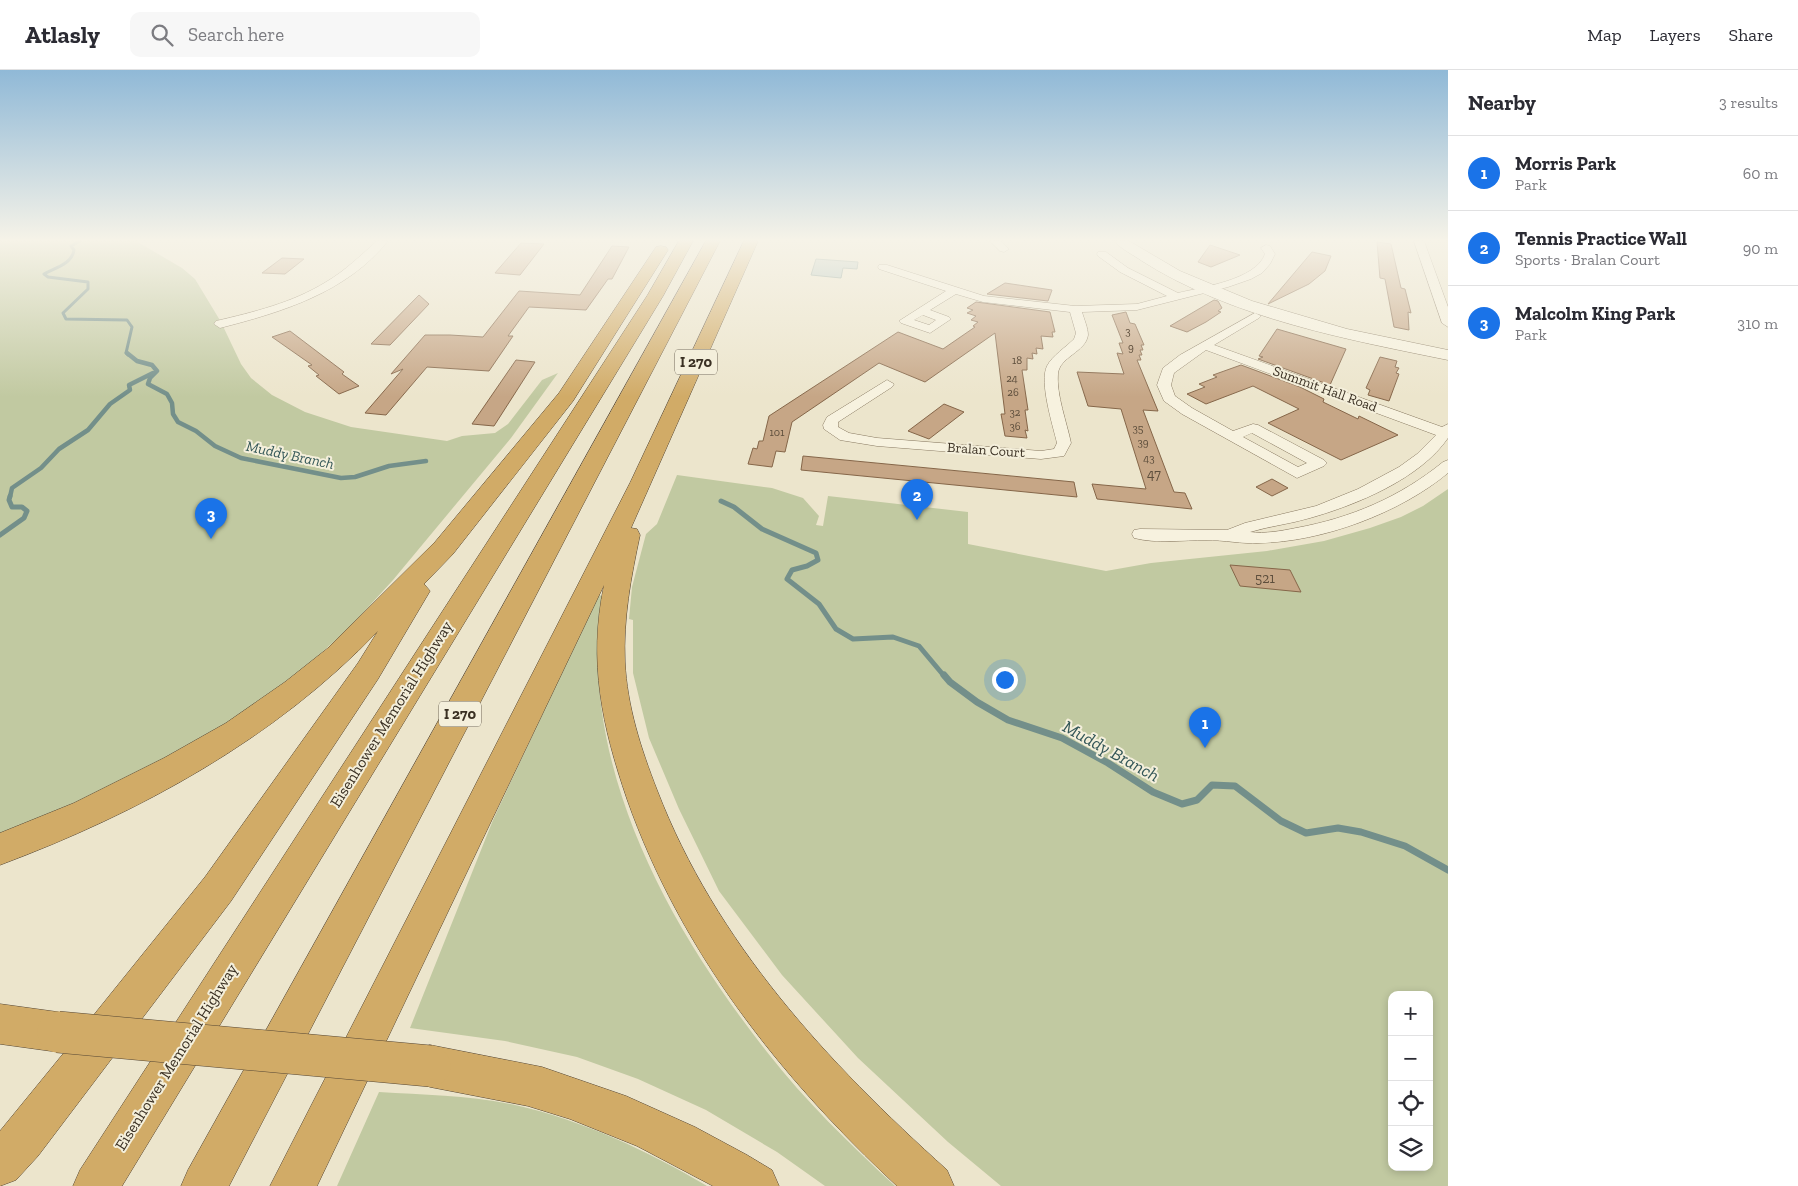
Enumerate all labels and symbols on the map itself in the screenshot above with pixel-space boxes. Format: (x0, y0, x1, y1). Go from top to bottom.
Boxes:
house number: 3 (1125, 325, 1131, 338)
house number: 9 (1128, 341, 1134, 354)
road number: I 270 (675, 350, 717, 374)
house number: 18 (1012, 354, 1022, 367)
street label: Summit Hall Road (1271, 362, 1380, 416)
house number: 24 (1006, 372, 1018, 385)
house number: 26 (1007, 386, 1019, 399)
house number: 32 (1009, 406, 1021, 419)
house number: 36 (1009, 420, 1021, 433)
house number: 35 (1132, 422, 1144, 435)
house number: 101 (770, 426, 785, 439)
house number: 39 (1137, 436, 1149, 449)
water label: Muddy Branch (244, 437, 336, 473)
street label: Bralan Court (947, 439, 1026, 461)
house number: 43 (1143, 452, 1155, 465)
house number: 47 (1147, 466, 1161, 483)
pin: 2 (901, 479, 933, 520)
pin: 3 (195, 498, 227, 539)
house number: 521 (1255, 570, 1275, 587)
street label: Eisenhower Memorial Highway (326, 617, 457, 811)
your location (992, 667, 1018, 693)
road number: I 270 (439, 702, 481, 726)
pin: 1 (1189, 707, 1221, 748)
water label: Muddy Branch (1059, 715, 1163, 787)
street label: Eisenhower Memorial Highway (111, 960, 242, 1154)

